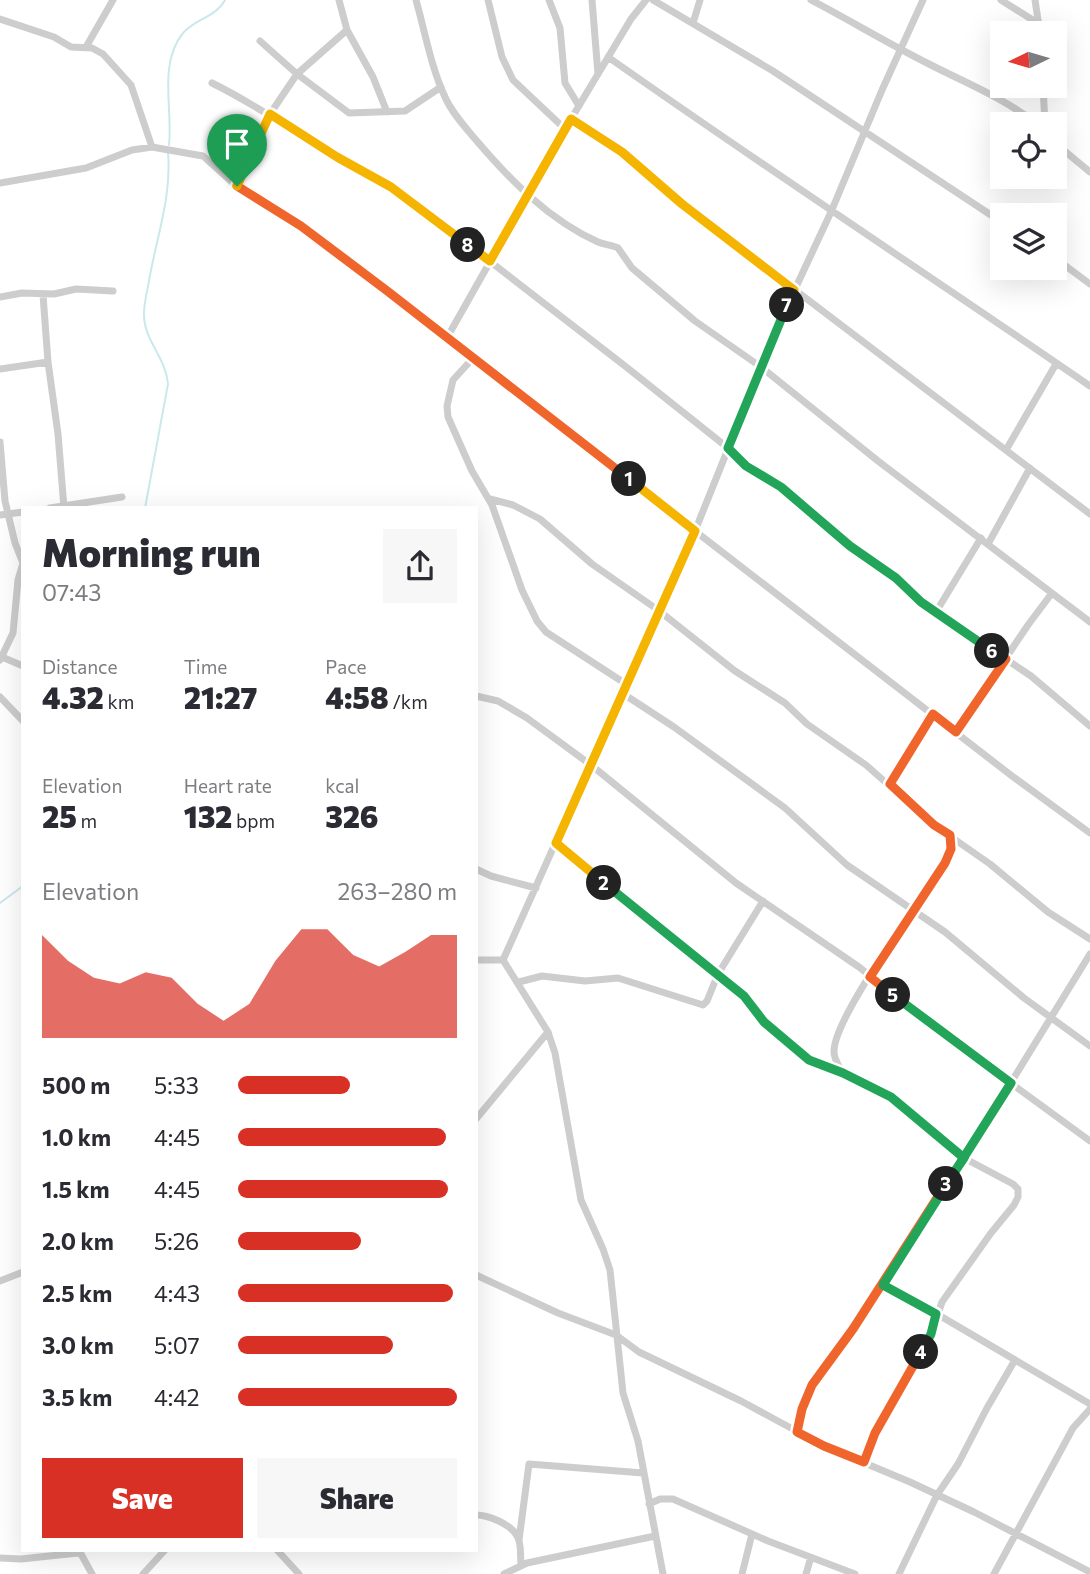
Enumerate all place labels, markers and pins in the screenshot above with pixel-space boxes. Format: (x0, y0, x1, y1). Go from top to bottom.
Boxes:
pin (207, 114, 267, 186)
pin: 8 (450, 228, 486, 262)
pin: 7 (770, 288, 804, 322)
pin: 1 (612, 462, 646, 496)
pin: 6 (974, 634, 1010, 668)
pin: 2 (586, 866, 622, 900)
pin: 5 (876, 978, 910, 1012)
pin: 3 (928, 1166, 964, 1202)
pin: 4 (904, 1334, 939, 1370)

